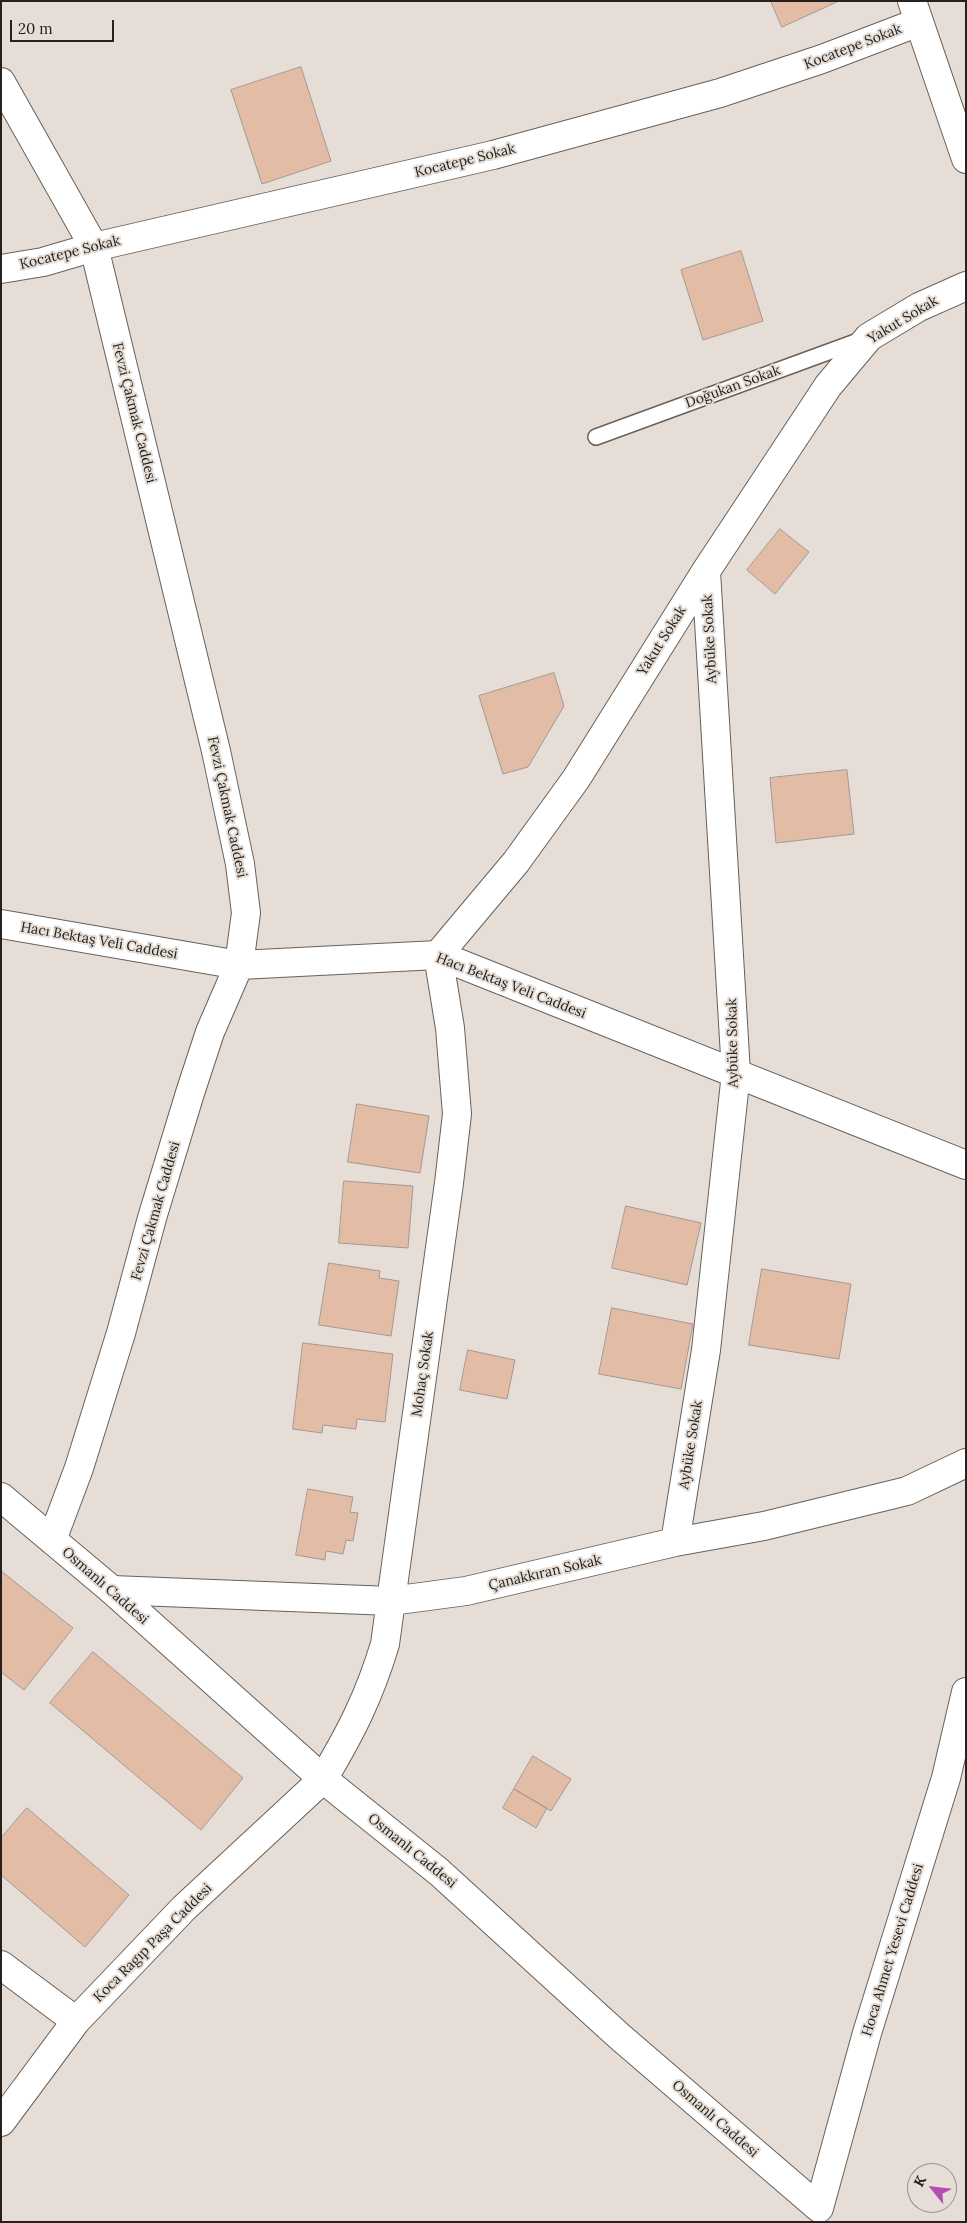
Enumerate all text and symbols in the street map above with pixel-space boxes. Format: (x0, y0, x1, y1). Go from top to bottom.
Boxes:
scale bar (12, 10, 116, 42)
text: 20 m (18, 19, 53, 38)
street label: Kocatepe Sokak (802, 21, 904, 73)
street label: Kocatepe Sokak (413, 140, 517, 182)
street label: Kocatepe Sokak (18, 232, 122, 274)
street label: Yakut Sokak (865, 293, 941, 347)
street label: Fevzi Çakmak Caddesi (108, 341, 160, 485)
street label: Doğukan Sokak (683, 362, 783, 412)
street label: Aybüke Sokak (699, 594, 721, 684)
street label: Yakut Sokak (634, 603, 690, 679)
street label: Fevzi Çakmak Caddesi (204, 735, 250, 879)
street label: Hacı Bektaş Veli Caddesi (19, 919, 179, 963)
street label: Hacı Bektaş Veli Caddesi (434, 950, 588, 1022)
street label: Aybüke Sokak (724, 998, 742, 1088)
street label: Fevzi Çakmak Caddesi (128, 1139, 184, 1283)
street label: Mohaç Sokak (409, 1330, 437, 1418)
street label: Aybüke Sokak (676, 1400, 706, 1490)
street label: Osmanlı Caddesi (58, 1544, 152, 1628)
street label: Çanakkıran Sokak (487, 1552, 603, 1594)
street label: Osmanlı Caddesi (364, 1810, 460, 1892)
street label: Hoca Ahmet Yesevi Caddesi (859, 1862, 927, 2038)
street label: Koca Ragıp Paşa Caddesi (90, 1880, 216, 2006)
street label: Osmanlı Caddesi (668, 2077, 762, 2161)
north arrow (907, 2163, 957, 2213)
text: K (909, 2172, 930, 2190)

